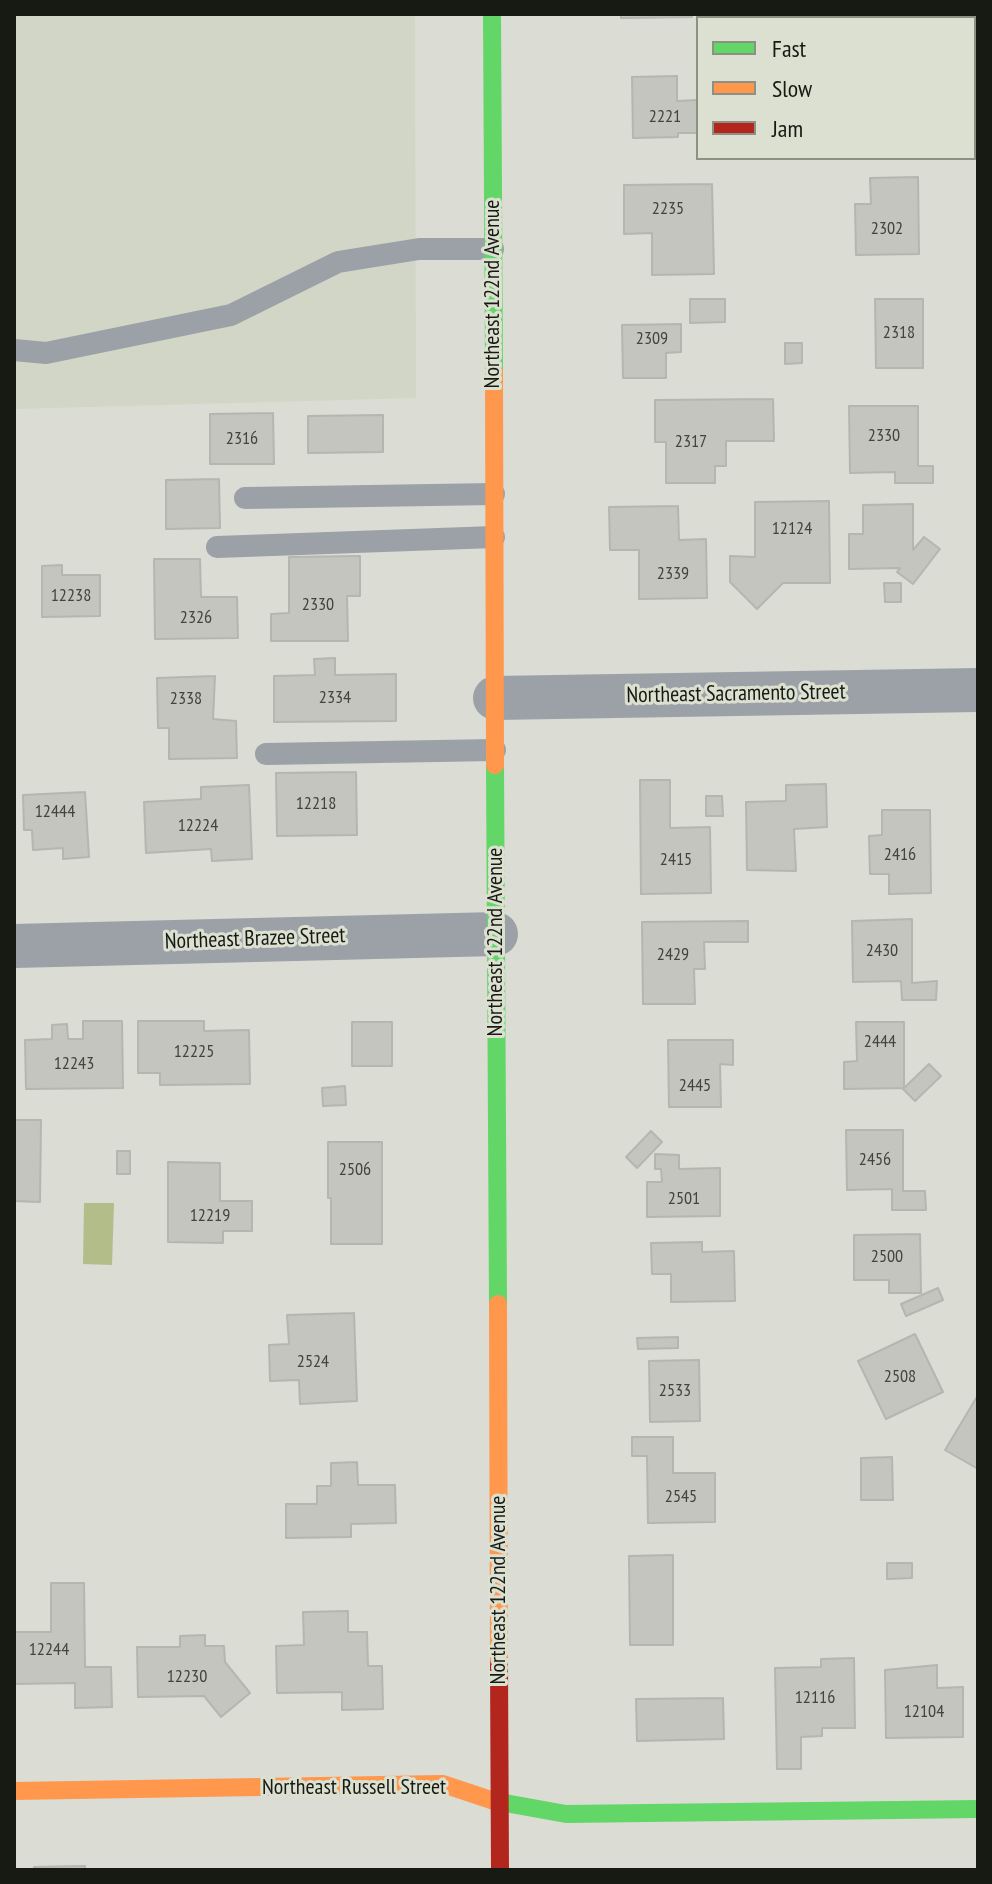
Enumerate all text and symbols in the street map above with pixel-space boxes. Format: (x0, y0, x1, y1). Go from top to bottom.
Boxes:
legend (696, 16, 976, 160)
text: Fast (772, 33, 806, 64)
text: Slow (772, 73, 812, 104)
house number: 2221 (649, 106, 681, 128)
text: Jam (772, 113, 803, 144)
house number: 2235 (652, 198, 684, 220)
street label: Northeast 122nd Avenue (480, 200, 506, 388)
house number: 2302 (871, 218, 903, 240)
house number: 2318 (883, 322, 915, 344)
house number: 2309 (636, 328, 668, 350)
house number: 2330 (868, 425, 900, 447)
house number: 2316 (226, 428, 258, 450)
house number: 2317 (675, 431, 707, 453)
house number: 12124 (772, 518, 812, 540)
house number: 2339 (657, 563, 689, 585)
house number: 12238 (51, 585, 91, 607)
house number: 2330 (302, 594, 334, 616)
house number: 2326 (180, 607, 212, 629)
street label: Northeast Sacramento Street (626, 679, 846, 709)
house number: 2334 (319, 687, 351, 709)
house number: 2338 (170, 688, 202, 710)
house number: 12218 (296, 793, 336, 815)
house number: 12444 (35, 801, 75, 823)
house number: 12224 (178, 815, 218, 837)
house number: 2416 (884, 844, 916, 866)
street label: Northeast 122nd Avenue (483, 848, 509, 1036)
house number: 2415 (660, 849, 692, 871)
street label: Northeast Brazee Street (164, 923, 346, 955)
house number: 2430 (866, 940, 898, 962)
house number: 2429 (657, 944, 689, 966)
house number: 2444 (864, 1031, 896, 1053)
house number: 12225 (174, 1041, 214, 1063)
house number: 12243 (54, 1053, 94, 1075)
house number: 2445 (679, 1075, 711, 1097)
house number: 2456 (859, 1149, 891, 1171)
house number: 2506 (339, 1159, 371, 1181)
house number: 2501 (668, 1188, 700, 1210)
house number: 12219 (190, 1205, 230, 1227)
house number: 2500 (871, 1246, 903, 1268)
house number: 2524 (297, 1351, 329, 1373)
house number: 2508 (884, 1366, 916, 1388)
house number: 2533 (659, 1380, 691, 1402)
house number: 2545 (665, 1486, 697, 1508)
street label: Northeast 122nd Avenue (486, 1496, 512, 1684)
house number: 12244 (29, 1639, 69, 1661)
house number: 12230 (167, 1666, 207, 1688)
house number: 12116 (795, 1687, 835, 1709)
house number: 12104 (904, 1701, 944, 1723)
street label: Northeast Russell Street (262, 1775, 446, 1801)

